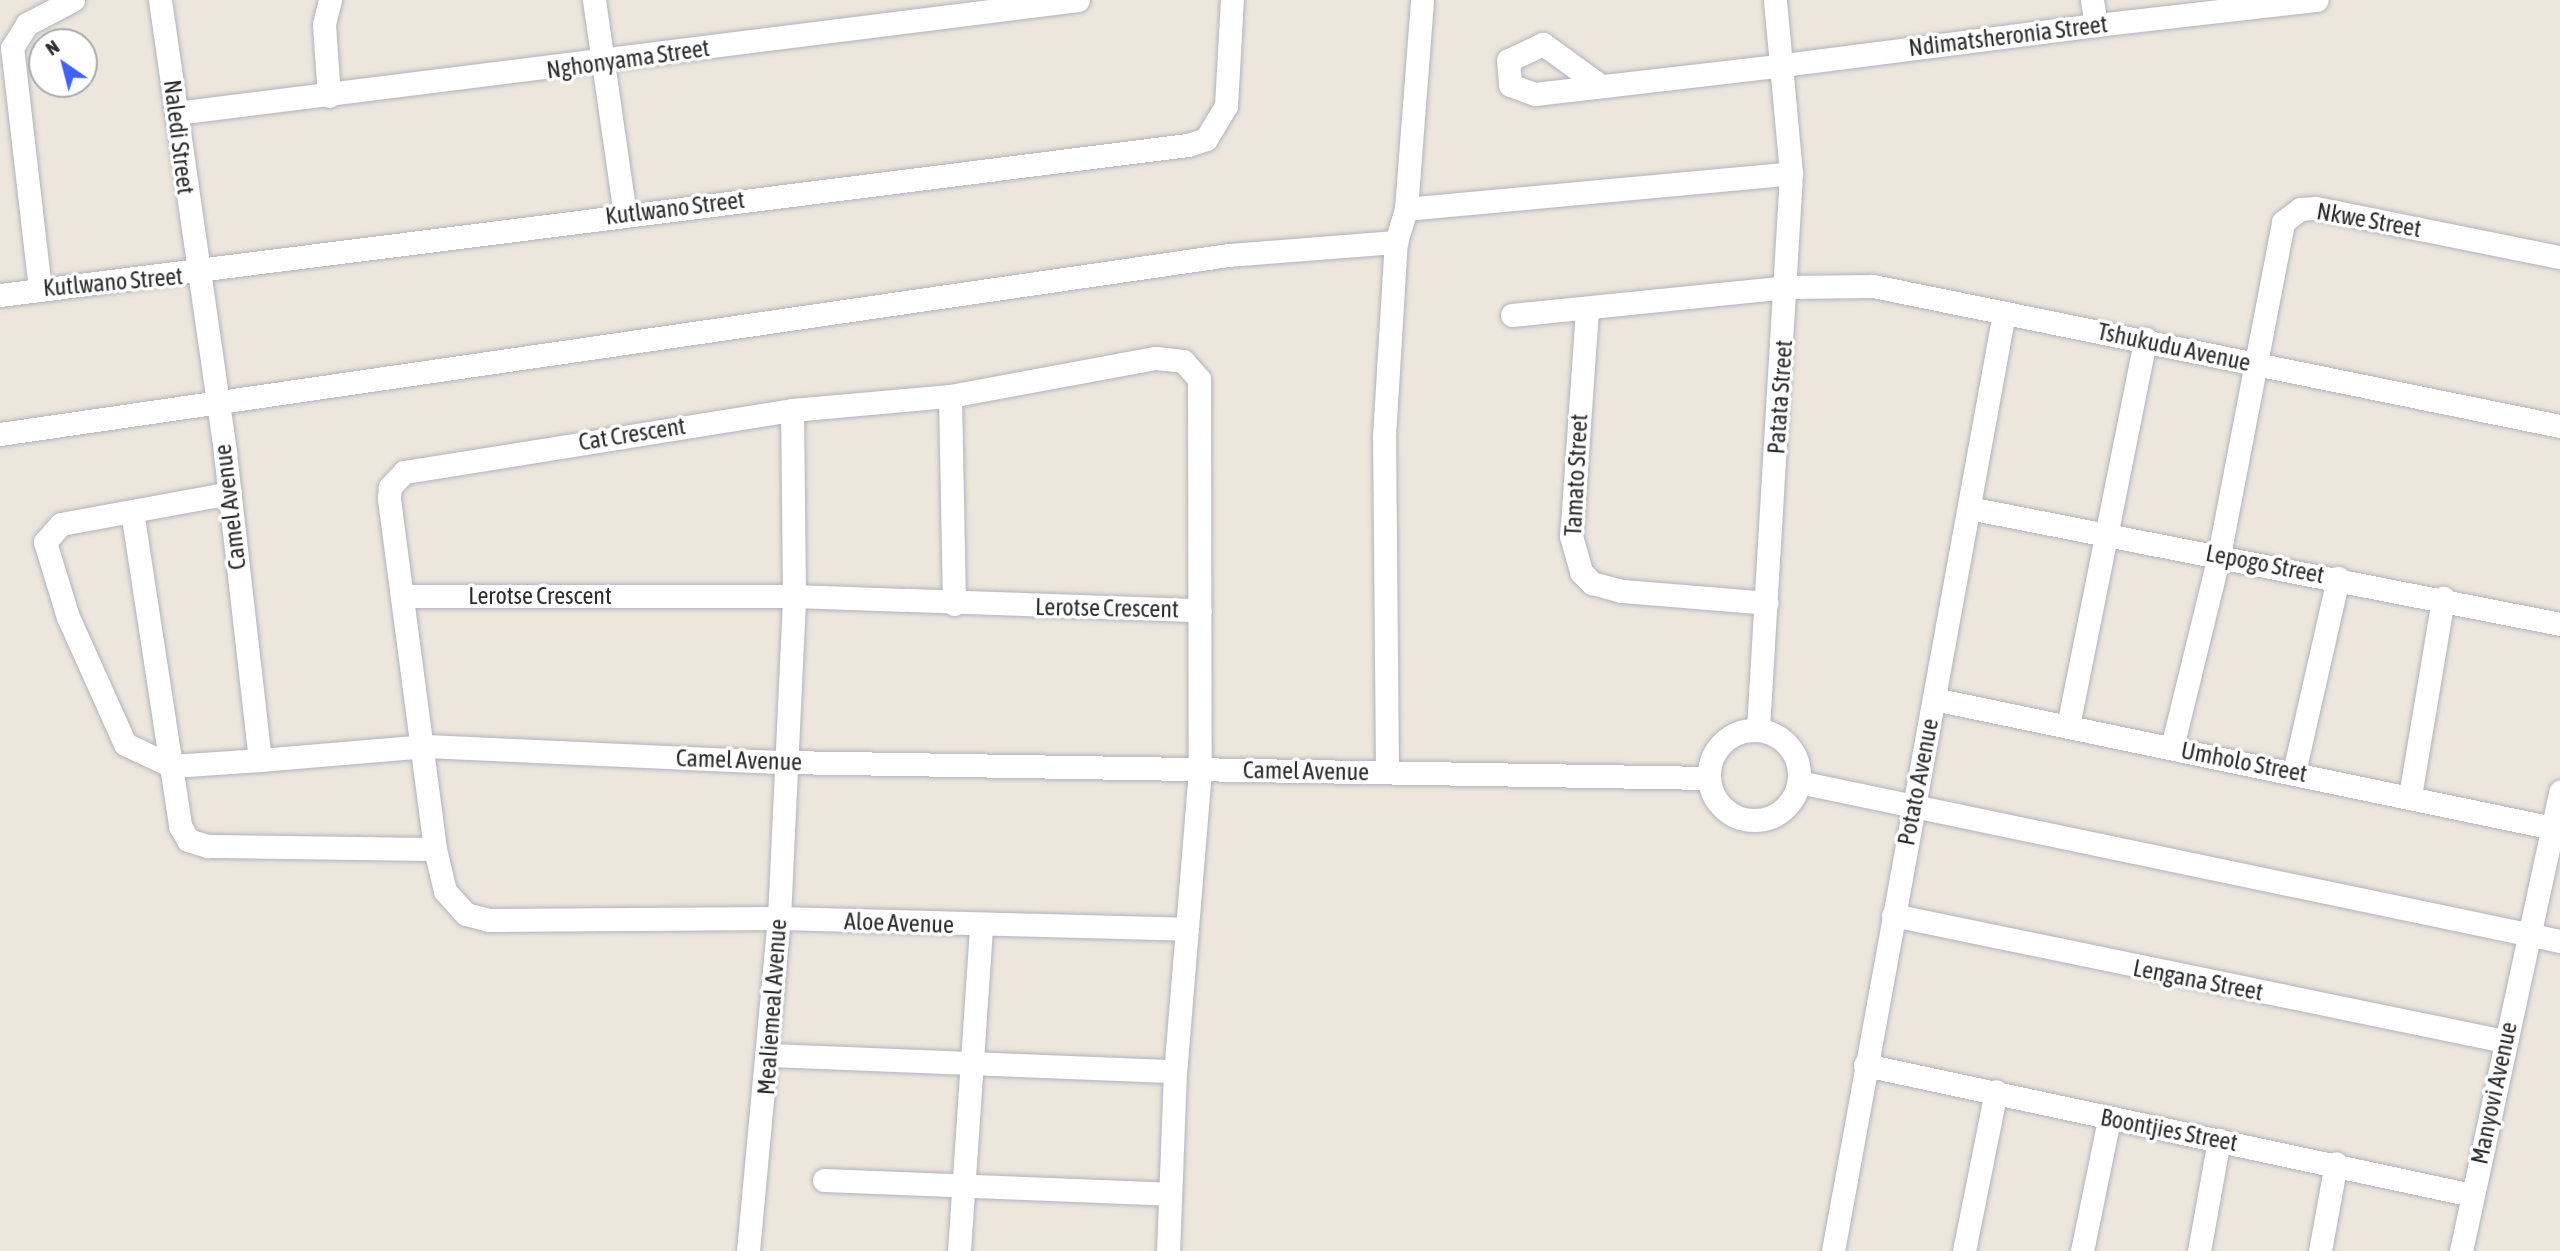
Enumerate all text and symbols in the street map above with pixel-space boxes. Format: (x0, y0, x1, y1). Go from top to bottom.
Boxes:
street label: Ndimatsheronia Street (1907, 10, 2109, 62)
north arrow (28, 28, 98, 98)
street label: Nghonyama Street (545, 33, 711, 85)
text: N (41, 35, 63, 60)
street label: Naledi Street (158, 78, 200, 196)
street label: Kutlwano Street (604, 185, 746, 231)
street label: Nkwe Street (2314, 197, 2424, 243)
street label: Kutlwano Street (42, 262, 184, 302)
street label: Tshukudu Avenue (2095, 317, 2253, 377)
street label: Patata Street (1762, 339, 1798, 455)
street label: Cat Crescent (577, 411, 687, 457)
street label: Tamato Street (1558, 413, 1594, 537)
street label: Camel Avenue (208, 443, 252, 571)
street label: Lepogo Street (2203, 538, 2327, 590)
street label: Lerotse Crescent (468, 582, 612, 610)
street label: Lerotse Crescent (1035, 592, 1179, 624)
street label: Potato Avenue (1892, 716, 1944, 848)
street label: Umholo Street (2179, 736, 2309, 788)
street label: Camel Avenue (675, 743, 803, 777)
street label: Camel Avenue (1243, 756, 1369, 786)
street label: Aloe Avenue (844, 907, 954, 939)
street label: Mealiemeal Avenue (751, 918, 793, 1096)
street label: Lengana Street (2131, 953, 2265, 1007)
street label: Manyovi Avenue (2465, 1019, 2523, 1167)
street label: Boontjies Street (2098, 1103, 2240, 1157)

